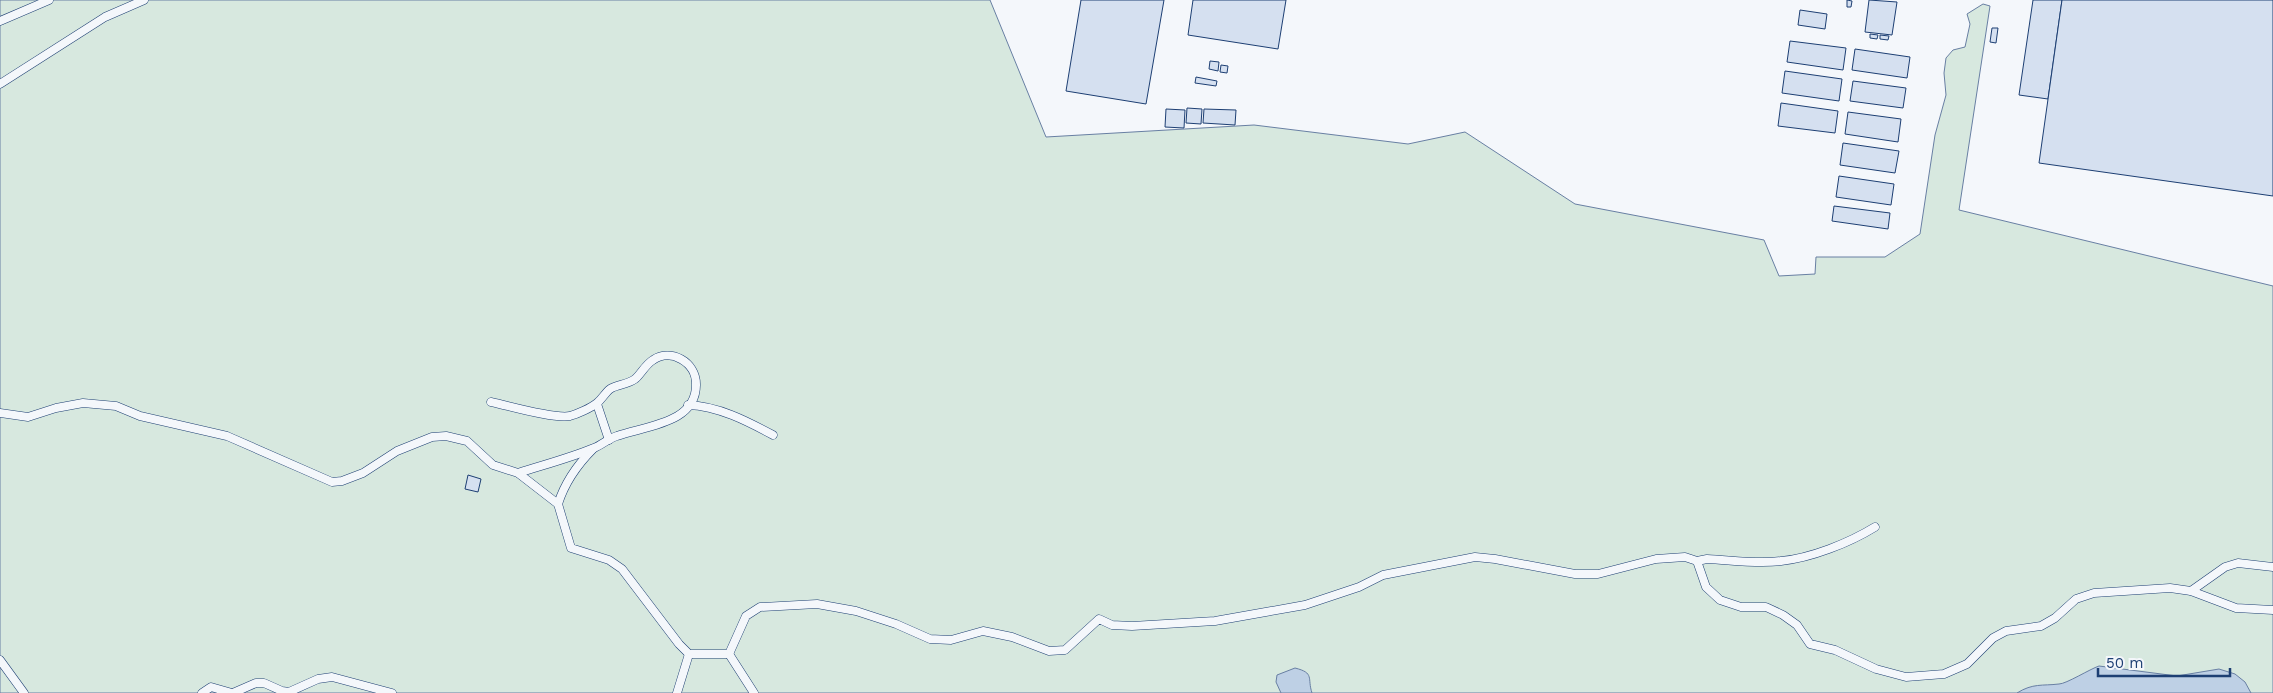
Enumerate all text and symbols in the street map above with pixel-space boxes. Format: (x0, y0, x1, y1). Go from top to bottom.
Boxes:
scale bar (2098, 646, 2230, 678)
text: 50 m (2106, 654, 2143, 672)

